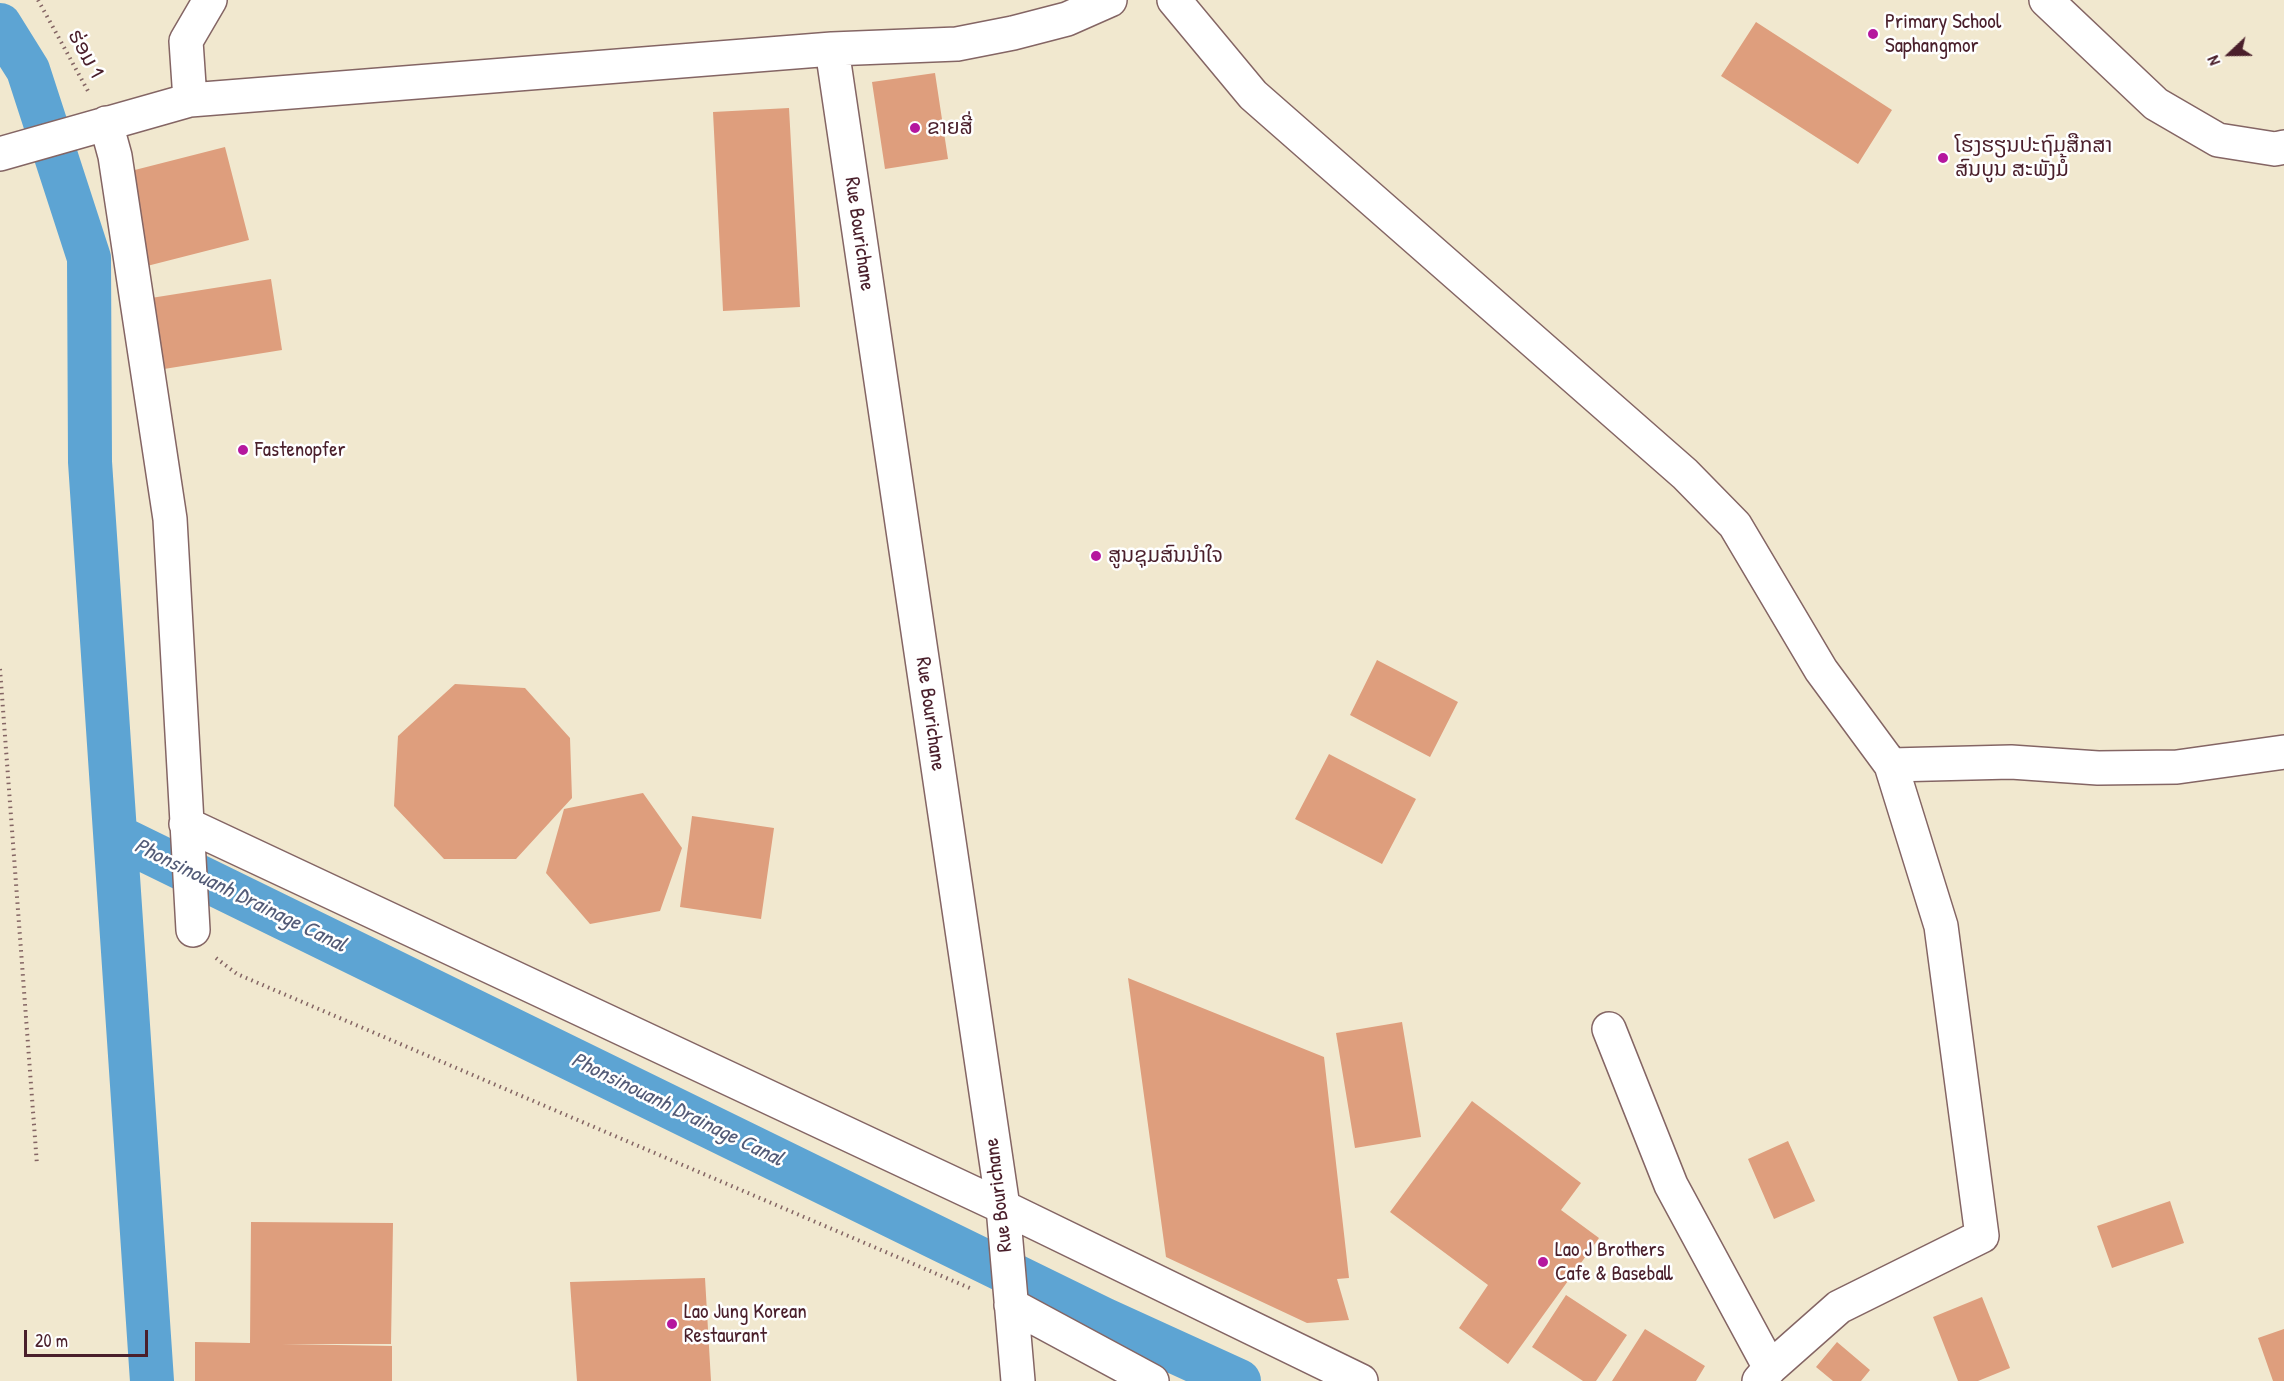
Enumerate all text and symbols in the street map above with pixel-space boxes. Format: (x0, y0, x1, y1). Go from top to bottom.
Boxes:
place label: Primary School Saphangmor (1885, 9, 2001, 59)
north arrow (2200, 24, 2260, 84)
street label: ຮ່ອມ 1 (62, 25, 108, 83)
marker: Primary School Saphangmor (1866, 27, 1880, 41)
text: N (2202, 53, 2225, 69)
place label: ຂາຍສີ່ (927, 115, 973, 141)
marker: ຂາຍສີ່ (908, 121, 922, 135)
place label: ໂຮງຮຽນປະຖົມສືກສາ ສົນບູນ ສະພັງມໍ້ (1955, 133, 2112, 183)
marker: ໂຮງຮຽນປະຖົມສືກສາ ສົນບູນ ສະພັງມໍ້ (1936, 151, 1950, 165)
street label: Rue Bourichane (839, 176, 879, 292)
place label: Fastenopfer (255, 437, 346, 463)
marker: Fastenopfer (236, 443, 250, 457)
place label: ສູນຊຸມສົນນຳໃຈ (1108, 543, 1223, 569)
marker: ສູນຊຸມສົນນຳໃຈ (1089, 549, 1103, 563)
street label: Rue Bourichane (910, 656, 950, 772)
water label: Phonsinouanh Drainage Canal (130, 833, 350, 959)
water label: Phonsinouanh Drainage Canal (567, 1047, 787, 1173)
street label: Rue Bourichane (980, 1137, 1018, 1253)
place label: Lao J Brothers Cafe & Baseball (1555, 1237, 1673, 1287)
marker: Lao J Brothers Cafe & Baseball (1536, 1255, 1550, 1269)
place label: Lao Jung Korean Restaurant (684, 1299, 807, 1349)
marker: Lao Jung Korean Restaurant (665, 1317, 679, 1331)
scale bar (27, 1318, 152, 1356)
text: 20 m (35, 1328, 68, 1353)

